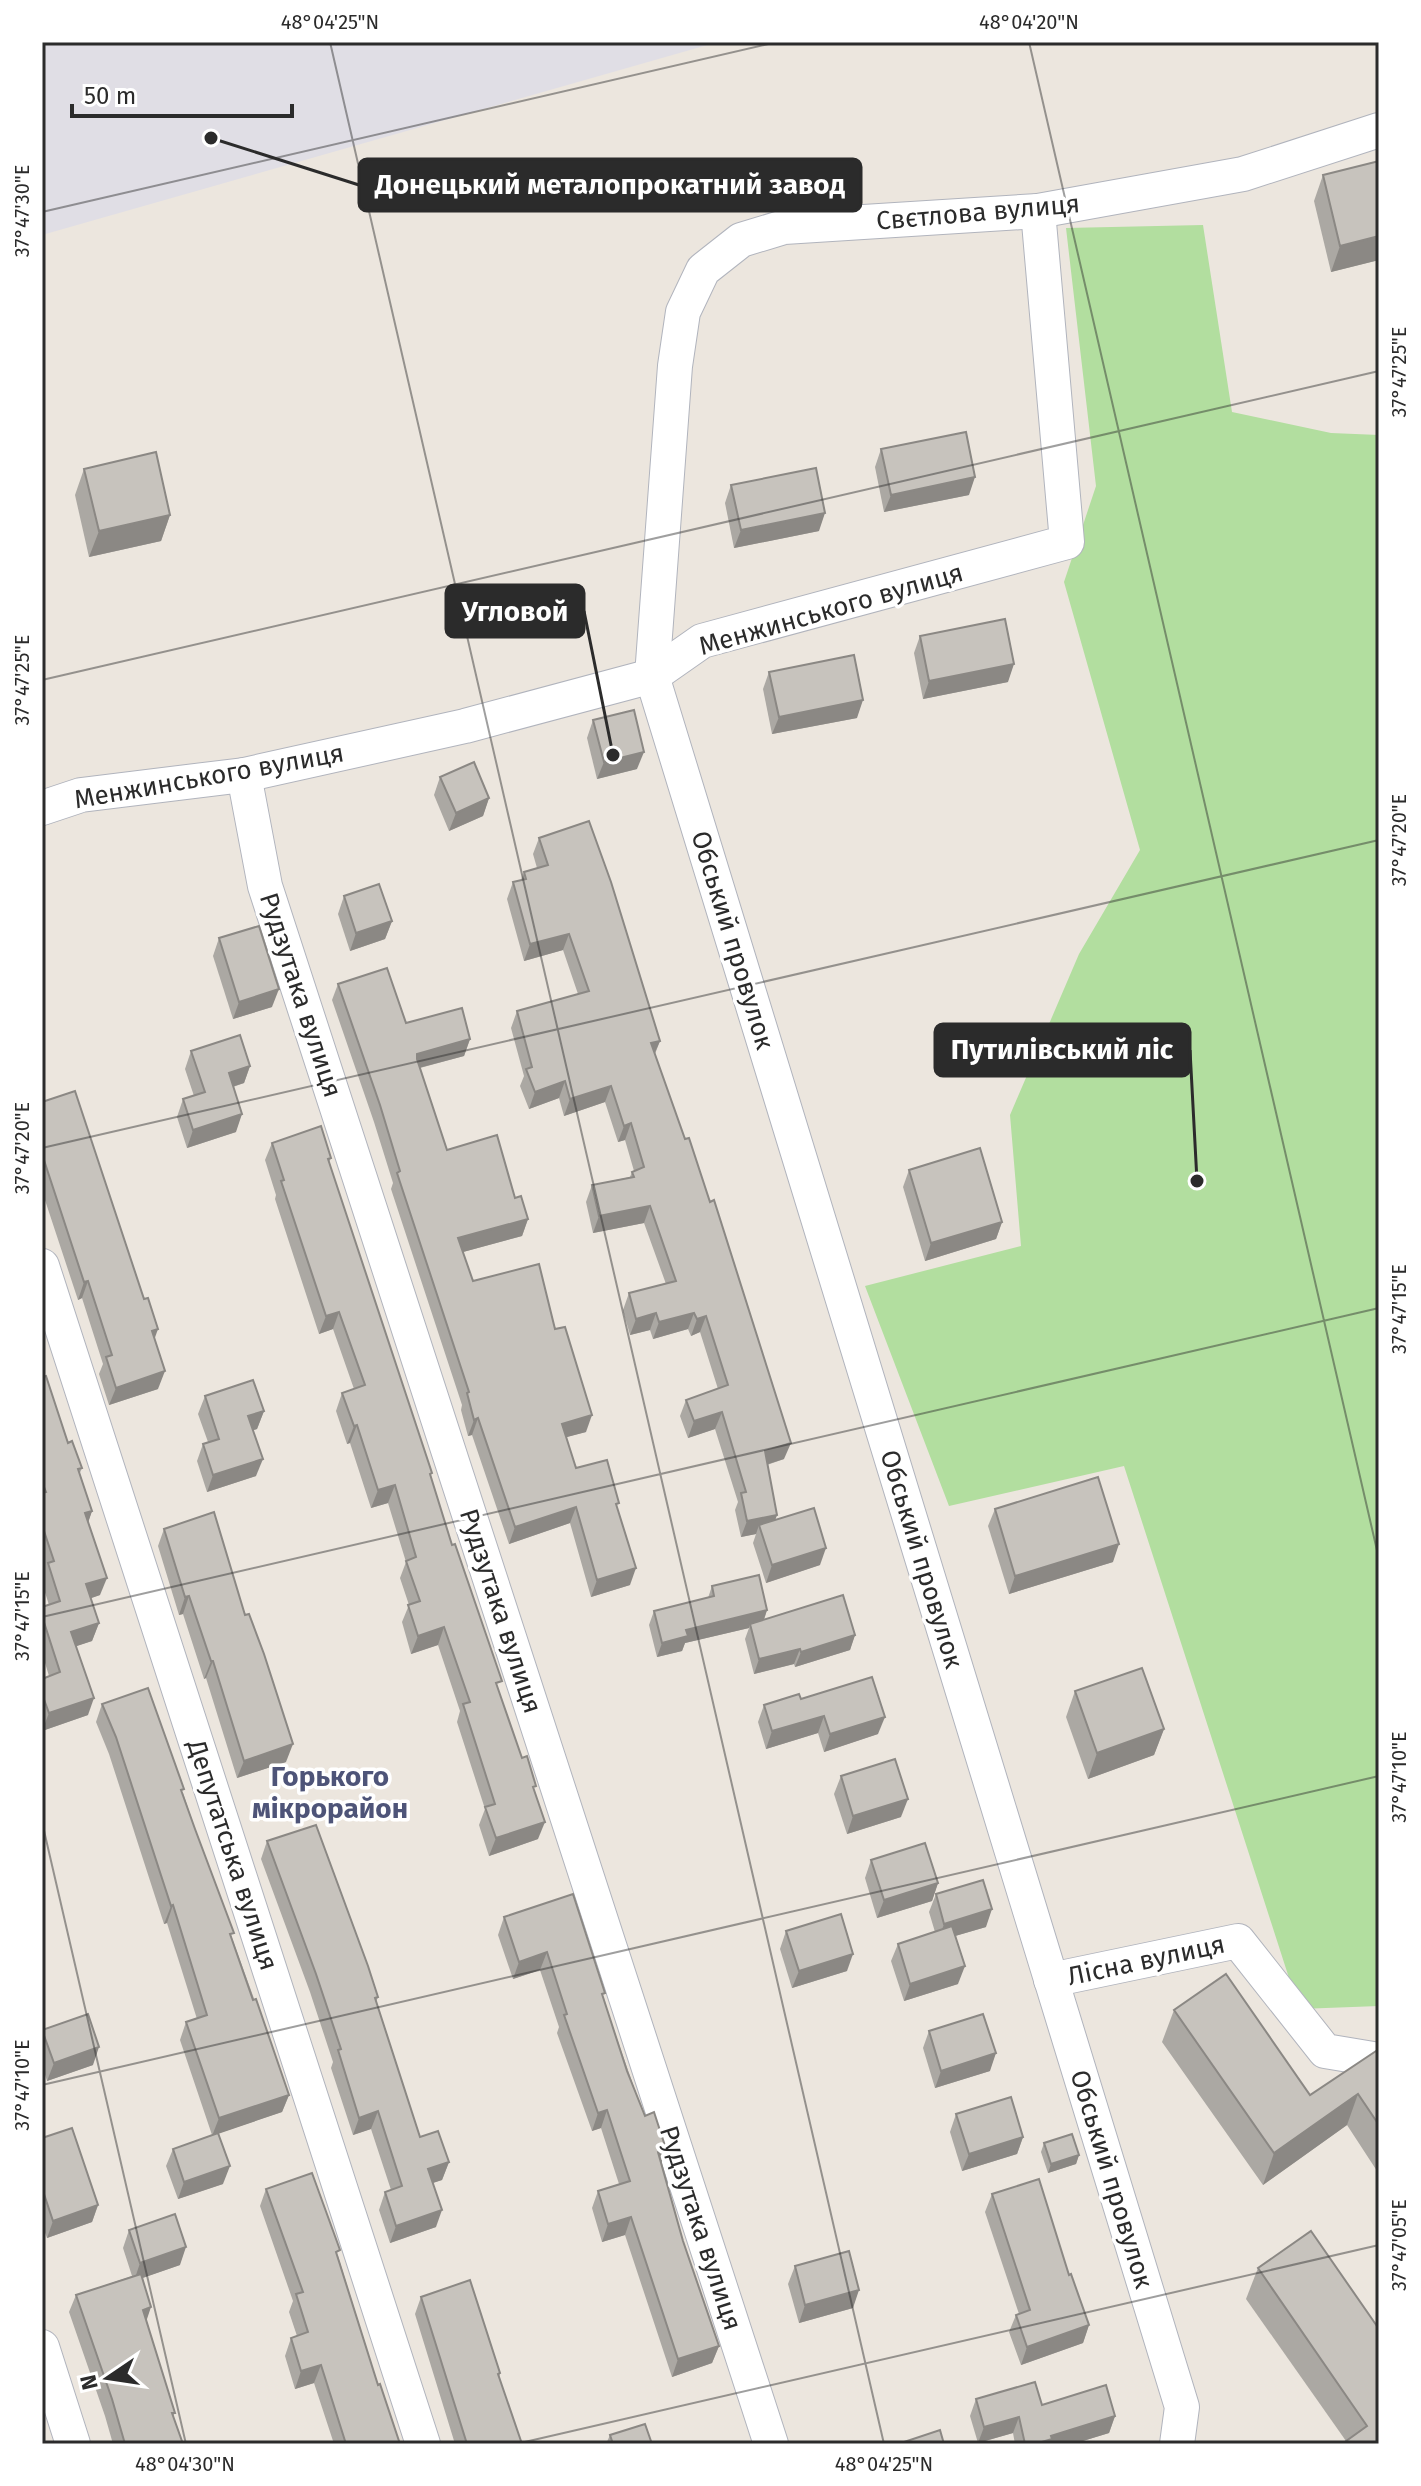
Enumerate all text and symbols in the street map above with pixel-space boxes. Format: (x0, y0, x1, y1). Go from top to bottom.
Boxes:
text: 48°04'25"N (281, 10, 379, 34)
text: 48°04'20"N (979, 10, 1079, 34)
scale bar (72, 68, 292, 118)
text: 50 m (84, 82, 136, 110)
callout: Донецький металопрокатний завод (359, 159, 861, 211)
text: 37°47'30"E (10, 165, 34, 257)
text: Донецький металопрокатний завод (374, 168, 845, 201)
street label: Свєтлова вулиця (875, 188, 1081, 237)
text: 37°47'25"E (1387, 326, 1411, 418)
street label: Менжинського вулиця (696, 557, 967, 662)
callout: Угловой (446, 585, 584, 637)
text: Угловой (461, 595, 568, 628)
text: 37°47'25"E (10, 634, 34, 726)
street label: Менжинського вулиця (72, 737, 346, 815)
text: 37°47'20"E (1387, 794, 1411, 886)
street label: Обський провулок (685, 827, 781, 1054)
street label: Рудзутака вулиця (253, 889, 348, 1101)
callout: Путилівський ліс (935, 1024, 1190, 1076)
text: Путилівський ліс (951, 1033, 1174, 1066)
text: 37°47'20"E (10, 1102, 34, 1194)
text: 37°47'15"E (1387, 1264, 1411, 1354)
street label: Обський провулок (874, 1446, 970, 1673)
street label: Рудзутака вулиця (453, 1505, 548, 1717)
text: 37°47'15"E (10, 1571, 34, 1661)
text: 37°47'10"E (1387, 1731, 1411, 1823)
street label: Депутатська вулиця (180, 1735, 284, 1974)
district label: Горького мікрорайон (252, 1760, 408, 1825)
street label: Лісна вулиця (1064, 1929, 1228, 1992)
text: 37°47'10"E (10, 2039, 34, 2131)
street label: Обський провулок (1064, 2066, 1160, 2293)
street label: Рудзутака вулиця (653, 2122, 748, 2334)
text: 37°47'05"E (1387, 2199, 1411, 2291)
north arrow (68, 2338, 148, 2418)
text: N (74, 2372, 104, 2393)
text: 48°04'30"N (135, 2452, 235, 2476)
text: 48°04'25"N (835, 2452, 933, 2476)

